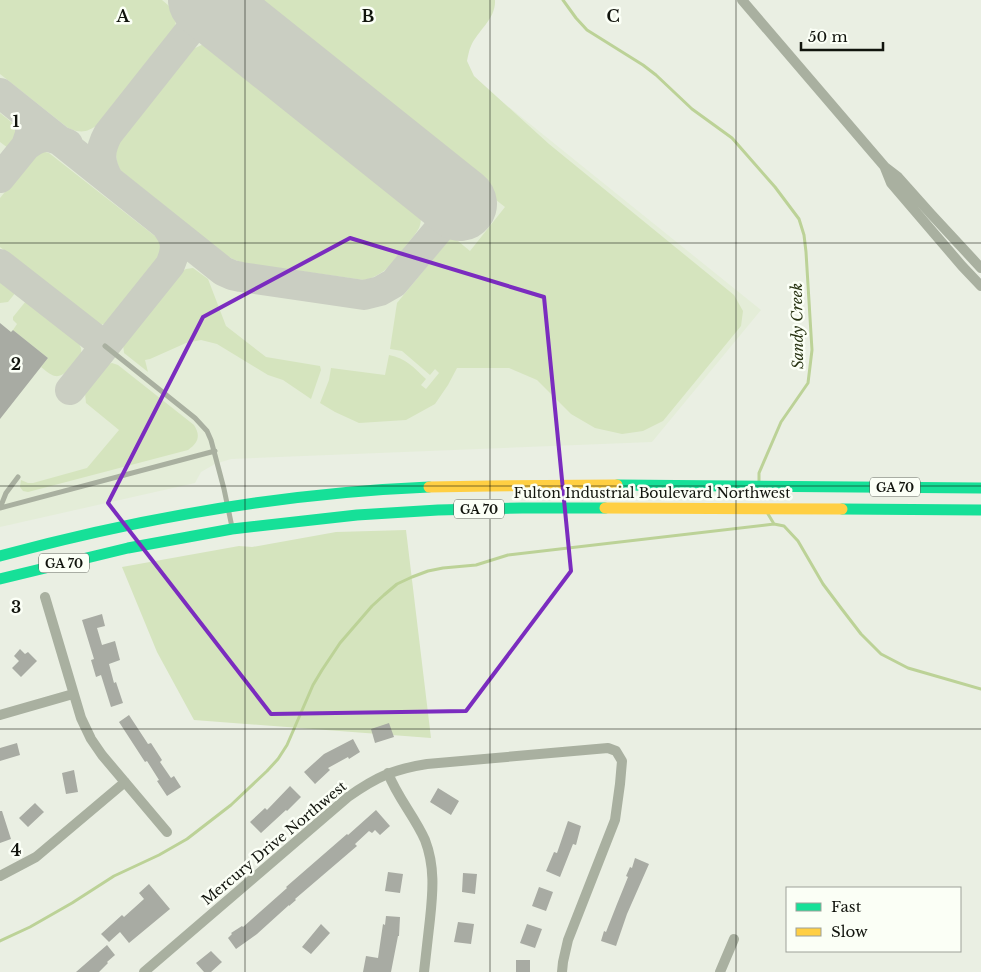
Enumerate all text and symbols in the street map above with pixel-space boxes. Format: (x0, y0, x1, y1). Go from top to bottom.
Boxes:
text: A (116, 6, 131, 26)
text: B (362, 6, 375, 26)
text: C (606, 6, 620, 26)
scale bar (801, 20, 884, 52)
text: 50 m (808, 27, 848, 46)
text: 1 (13, 111, 20, 131)
water label: Sandy Creek (787, 283, 807, 369)
text: 2 (11, 354, 21, 374)
road number: GA 70 (870, 478, 920, 497)
street label: Fulton Industrial Boulevard Northwest (514, 484, 791, 502)
road number: GA 70 (454, 499, 504, 518)
road number: GA 70 (39, 554, 89, 572)
text: 3 (11, 597, 21, 617)
street label: Mercury Drive Northwest (198, 777, 351, 909)
text: 4 (11, 840, 21, 860)
legend (786, 887, 961, 952)
text: Fast (831, 897, 862, 916)
text: Slow (831, 922, 868, 941)

